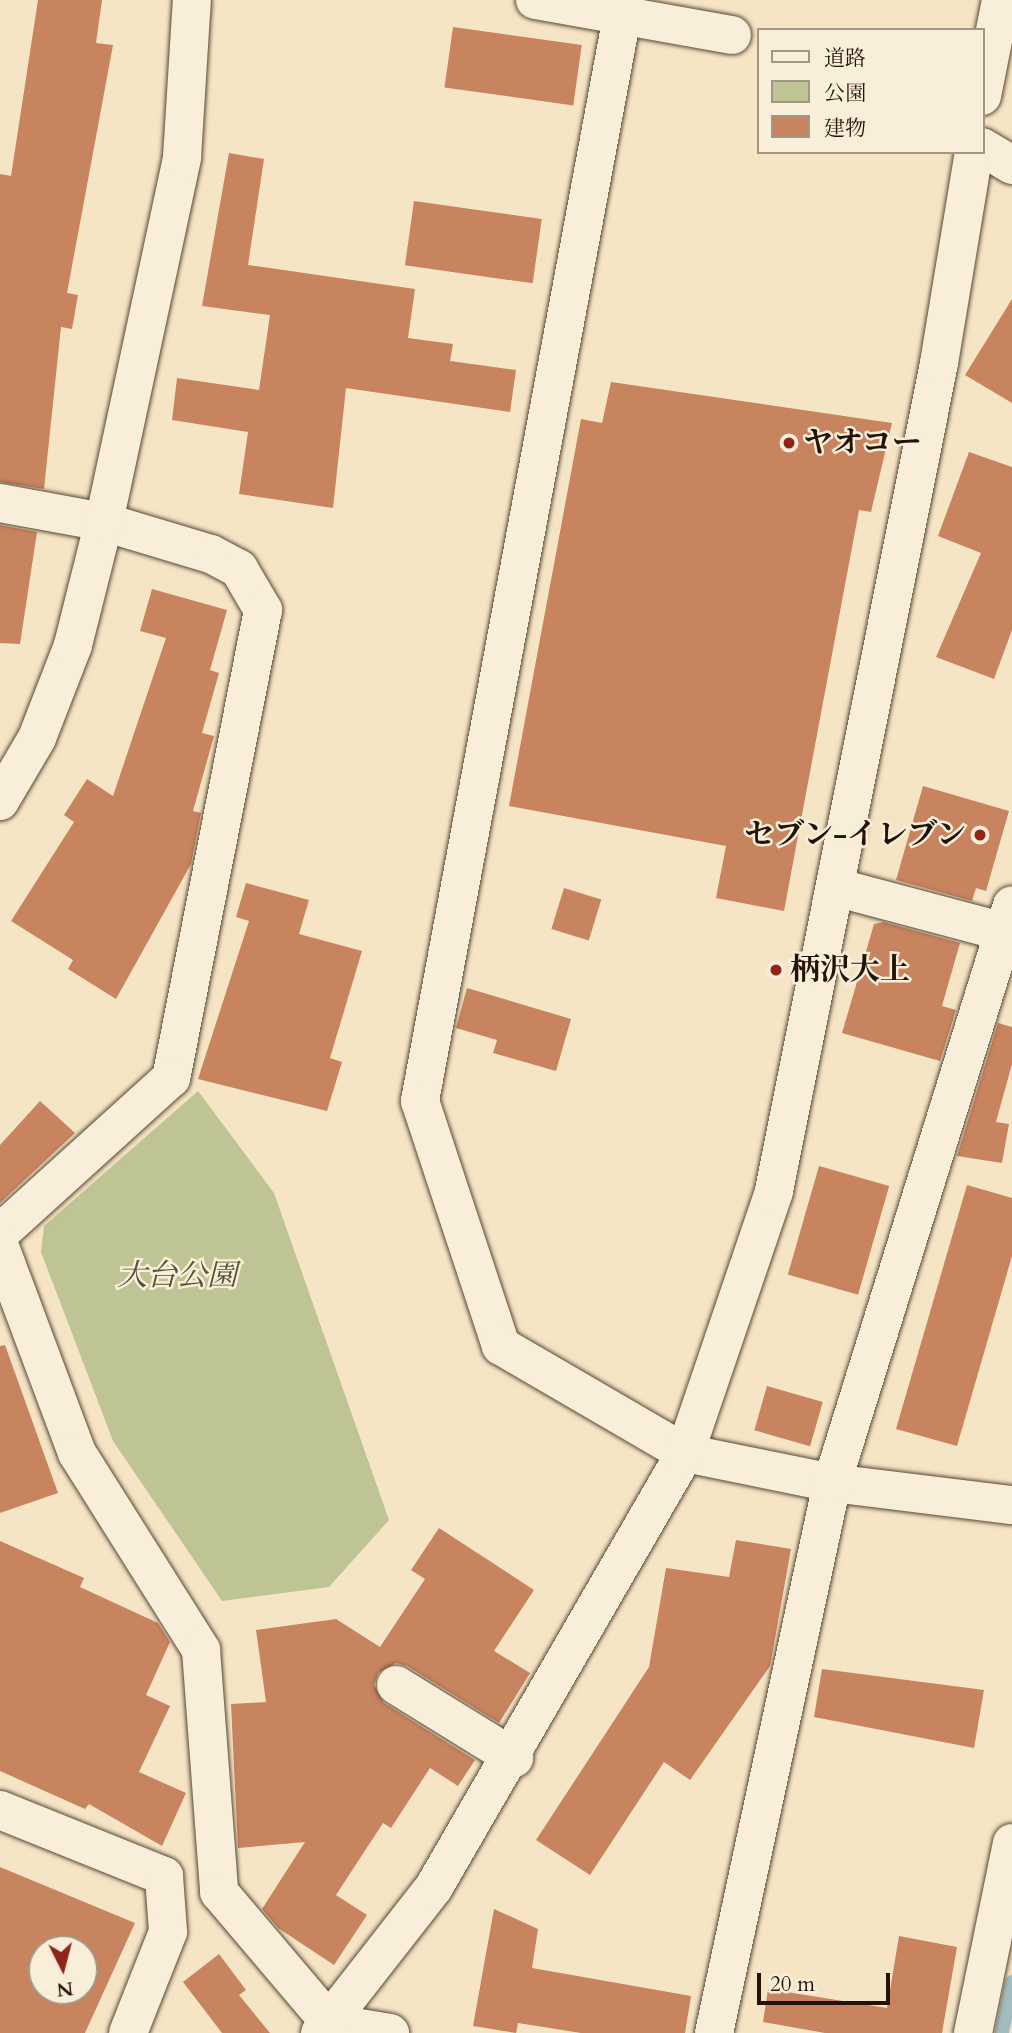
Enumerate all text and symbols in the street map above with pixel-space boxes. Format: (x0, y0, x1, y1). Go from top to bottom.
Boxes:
legend (757, 28, 984, 154)
text: 道路 (824, 44, 866, 73)
text: 公園 (824, 79, 866, 108)
text: 建物 (824, 114, 866, 143)
place label: ヤオコー (803, 425, 923, 461)
marker: ヤオコー (781, 435, 797, 451)
place label: セブン-イレブン (742, 817, 966, 853)
marker: セブン-イレブン (972, 827, 988, 843)
place label: 柄沢大上 (790, 952, 910, 988)
marker: 柄沢大上 (768, 962, 784, 978)
park label: 大台公園 (117, 1258, 237, 1294)
north arrow (28, 1935, 98, 2005)
scale bar (760, 1960, 893, 2004)
text: 20 m (770, 1970, 815, 1999)
text: N (55, 1975, 75, 2003)

